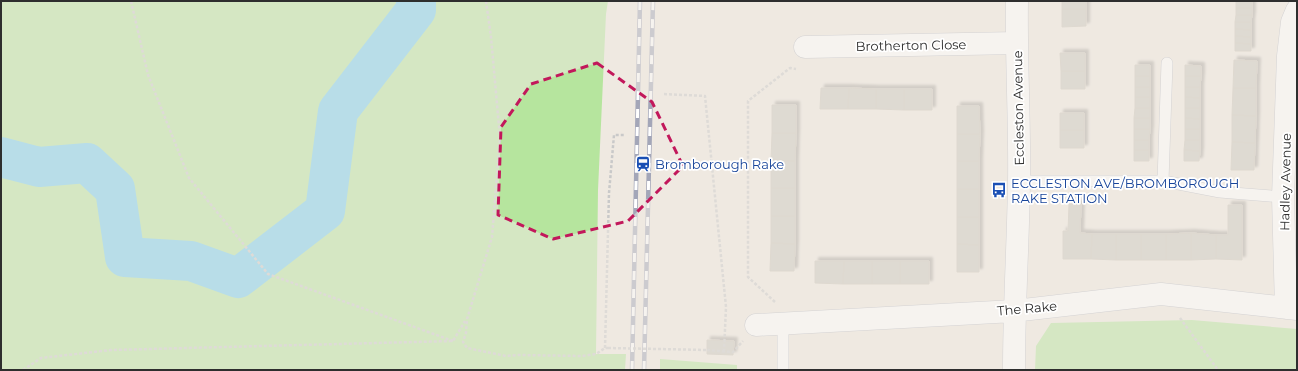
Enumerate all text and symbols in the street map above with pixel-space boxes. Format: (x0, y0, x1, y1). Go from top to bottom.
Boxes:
street label: Brotherton Close (855, 36, 967, 54)
street label: Eccleston Avenue (1009, 50, 1027, 166)
street label: Hadley Avenue (1276, 133, 1294, 231)
station icon: Bromborough Rake (634, 155, 652, 173)
place label: Bromborough Rake (655, 156, 784, 172)
place label: ECCLESTON AVE/BROMBOROUGH RAKE STATION (1011, 175, 1239, 206)
bus stop icon: ECCLESTON AVE/BROMBOROUGH RAKE STATION (990, 181, 1008, 199)
street label: The Rake (996, 297, 1058, 319)

